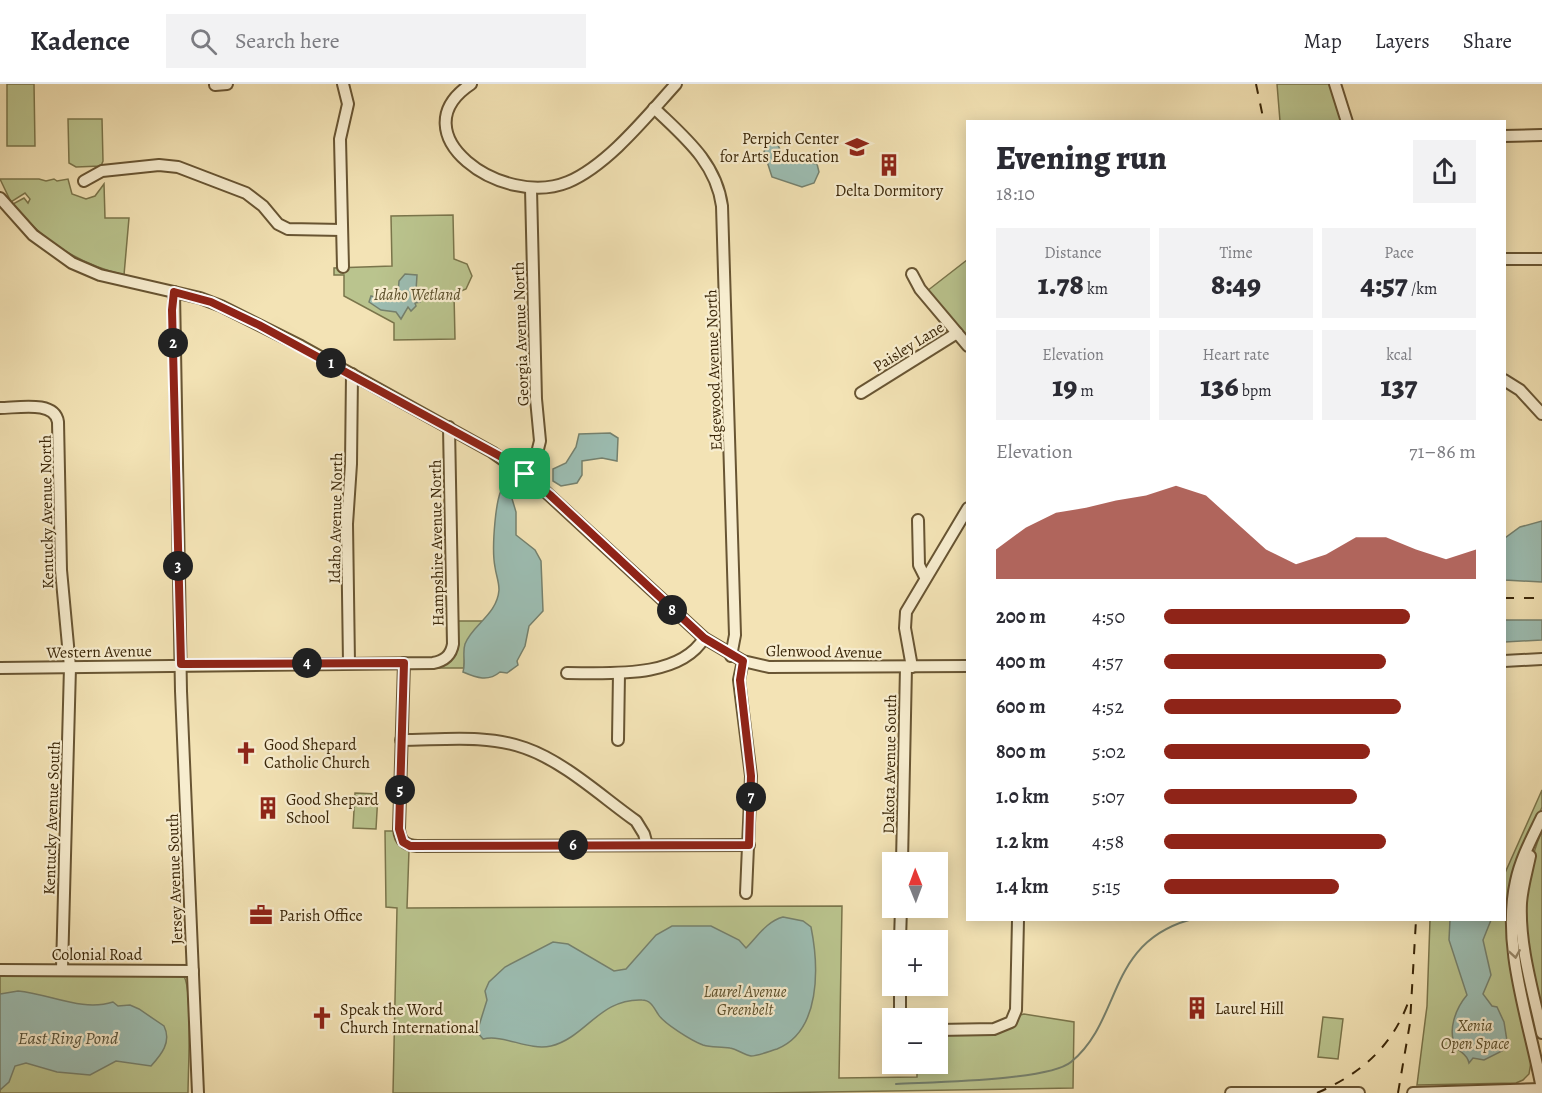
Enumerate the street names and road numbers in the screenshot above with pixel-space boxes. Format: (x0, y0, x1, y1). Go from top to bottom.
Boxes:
street label: Georgia Avenue North (507, 261, 535, 407)
street label: Edgewood Avenue North (700, 288, 728, 451)
street label: Paisley Lane (869, 316, 948, 377)
street label: Kentucky Avenue North (35, 434, 59, 589)
street label: Idaho Avenue North (324, 452, 348, 584)
street label: Hampshire Avenue North (425, 459, 449, 627)
street label: Western Avenue (45, 640, 152, 664)
street label: Glenwood Avenue (766, 640, 882, 664)
street label: Dakota Avenue South (878, 694, 902, 834)
street label: Kentucky Avenue South (38, 740, 66, 895)
street label: Jersey Avenue South (162, 813, 188, 945)
street label: Colonial Road (52, 944, 143, 966)

